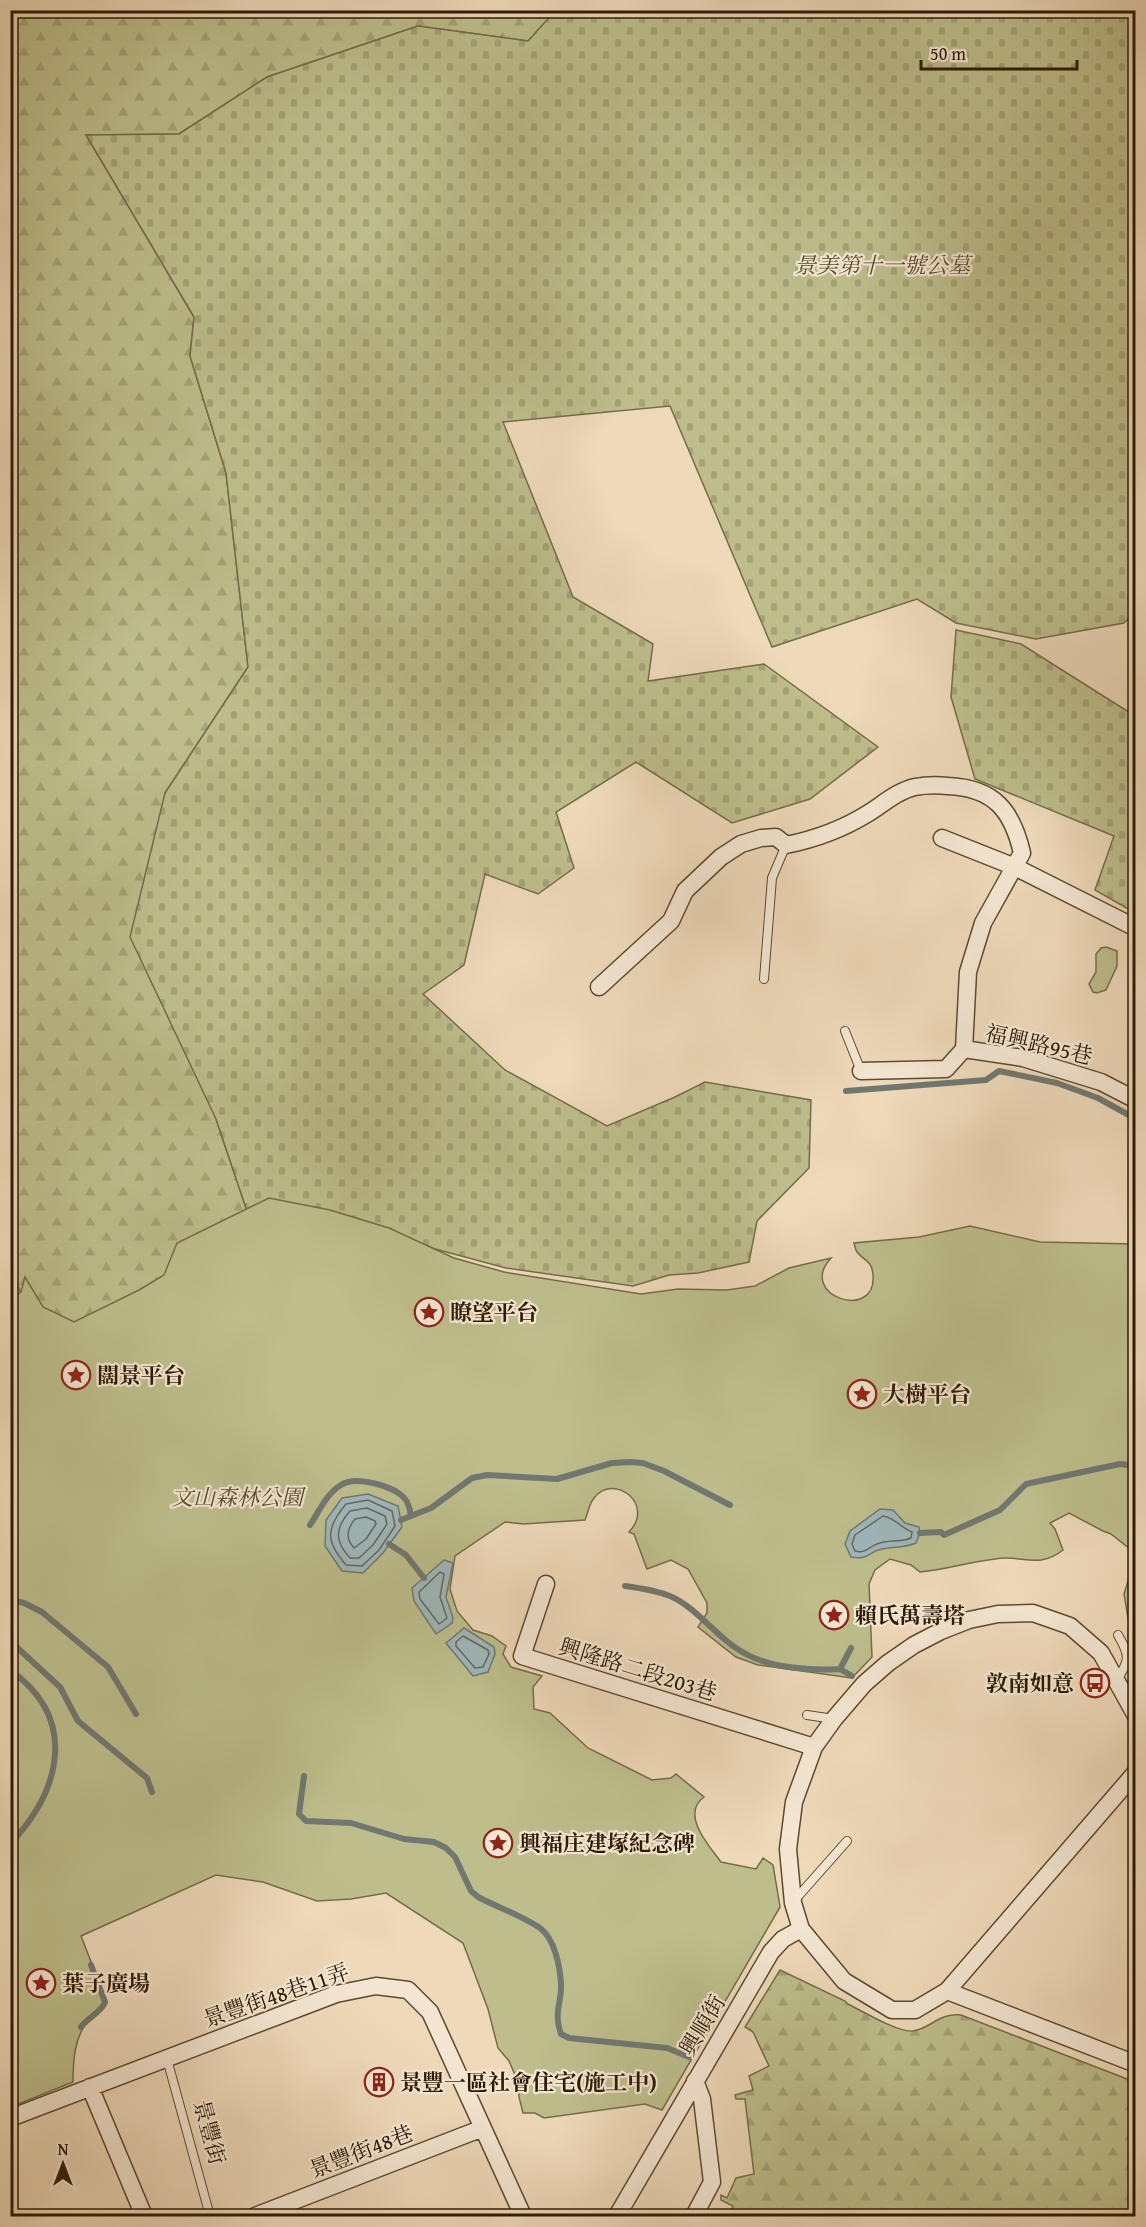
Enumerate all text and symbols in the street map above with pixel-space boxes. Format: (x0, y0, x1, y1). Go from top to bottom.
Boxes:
scale bar (921, 33, 1077, 71)
text: 50 m (930, 40, 966, 67)
park label: 景美第十一號公墓 (794, 249, 974, 281)
street label: 福興路95巷 (982, 1016, 1096, 1072)
place icon: 瞭望平台 (413, 1296, 445, 1328)
place label: 瞭望平台 (450, 1296, 538, 1328)
place icon: 闊景平台 (60, 1359, 92, 1391)
place label: 闊景平台 (97, 1359, 185, 1391)
place icon: 大樹平台 (846, 1378, 878, 1410)
place label: 大樹平台 (883, 1378, 971, 1410)
park label: 文山森林公園 (171, 1481, 306, 1513)
place icon: 賴氏萬壽塔 (818, 1599, 850, 1631)
place label: 賴氏萬壽塔 (855, 1599, 965, 1631)
street label: 興隆路二段203巷 (555, 1630, 721, 1708)
place label: 敦南如意 (986, 1667, 1074, 1699)
bus stop icon: 敦南如意 (1079, 1667, 1111, 1699)
place icon: 興福庄建塚紀念碑 (482, 1827, 514, 1859)
place label: 興福庄建塚紀念碑 (519, 1827, 695, 1859)
street label: 景豐街48巷11弄 (199, 1955, 353, 2035)
place icon: 葉子廣場 (25, 1967, 57, 1999)
place label: 葉子廣場 (62, 1967, 150, 1999)
street label: 興順街 (671, 1988, 733, 2062)
building icon: 景豐一區社會住宅(施工中) (363, 2066, 395, 2098)
place label: 景豐一區社會住宅(施工中) (400, 2066, 657, 2098)
street label: 景豐街 (186, 2096, 234, 2168)
street label: 景豐街48巷 (304, 2116, 418, 2186)
north arrow (33, 2134, 93, 2194)
text: N (58, 2137, 69, 2161)

